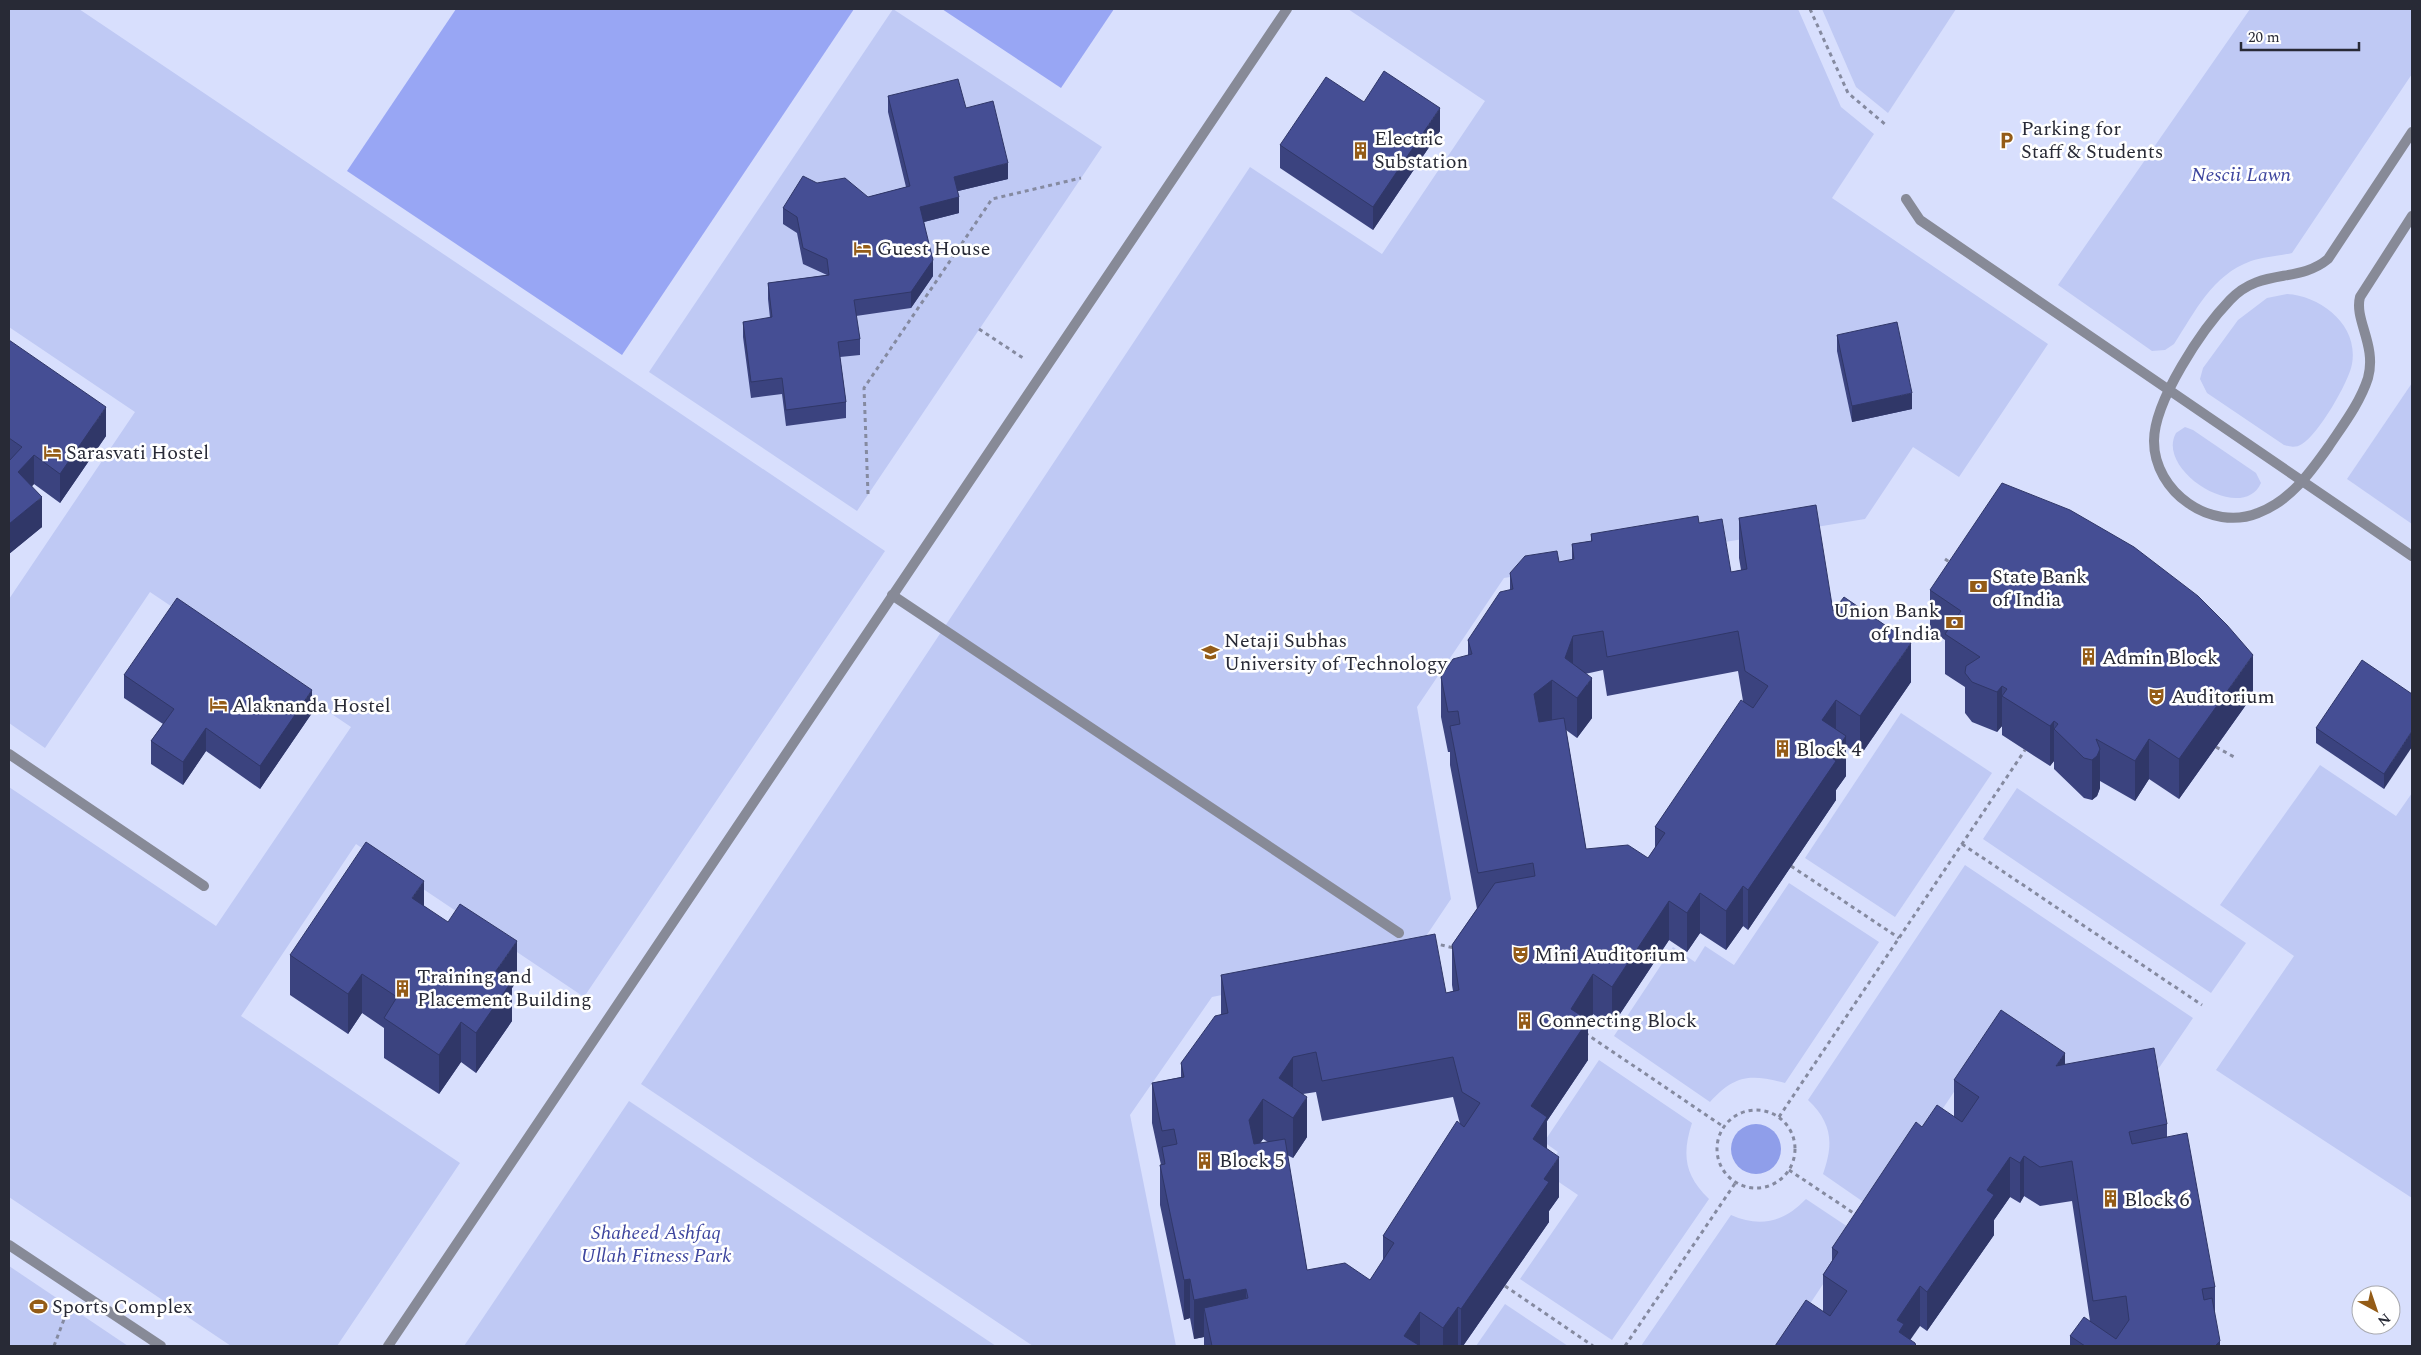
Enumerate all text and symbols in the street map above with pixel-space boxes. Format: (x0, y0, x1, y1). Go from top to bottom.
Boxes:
scale bar (2241, 20, 2358, 52)
text: 20 m (2248, 26, 2280, 49)
place label: Parking for Staff & Students (2021, 114, 2163, 167)
place label: Electric Substation (1374, 124, 1468, 177)
parking icon: Parking for Staff & Students (1997, 130, 2017, 150)
building icon: Electric Substation (1350, 140, 1370, 160)
park label: Nescii Lawn (2191, 160, 2292, 190)
place label: Guest House (877, 234, 990, 264)
hotel icon: Guest House (853, 238, 873, 258)
place label: Sarasvati Hostel (66, 438, 209, 468)
hotel icon: Sarasvati Hostel (42, 442, 62, 462)
place label: State Bank of India (1992, 562, 2087, 615)
bank icon: State Bank of India (1968, 577, 1988, 597)
place label: Union Bank of India (1833, 596, 1940, 649)
bank icon: Union Bank of India (1944, 612, 1964, 632)
place label: Netaji Subhas University of Technology (1224, 626, 1448, 679)
school or university icon: Netaji Subhas University of Technology (1200, 642, 1220, 662)
place label: Admin Block (2102, 643, 2218, 673)
building icon: Admin Block (2078, 647, 2098, 667)
place label: Auditorium (2171, 682, 2275, 712)
theatre icon: Auditorium (2147, 686, 2167, 706)
place label: Alaknanda Hostel (232, 691, 391, 721)
hotel icon: Alaknanda Hostel (208, 695, 228, 715)
place label: Block 4 (1796, 735, 1861, 765)
building icon: Block 4 (1772, 739, 1792, 759)
place label: Mini Auditorium (1534, 940, 1686, 970)
theatre icon: Mini Auditorium (1510, 944, 1530, 964)
place label: Training and Placement Building (417, 962, 592, 1015)
building icon: Training and Placement Building (393, 978, 413, 998)
place label: Connecting Block (1538, 1006, 1697, 1036)
building icon: Connecting Block (1514, 1010, 1534, 1030)
place label: Block 5 (1219, 1146, 1284, 1176)
building icon: Block 5 (1195, 1150, 1215, 1170)
place label: Block 6 (2124, 1185, 2189, 1215)
building icon: Block 6 (2100, 1189, 2120, 1209)
park label: Shaheed Ashfaq Ullah Fitness Park (580, 1218, 732, 1271)
north arrow (2351, 1285, 2401, 1335)
place label: Sports Complex (52, 1292, 193, 1322)
sports icon: Sports Complex (28, 1296, 48, 1316)
text: N (2373, 1308, 2395, 1331)

